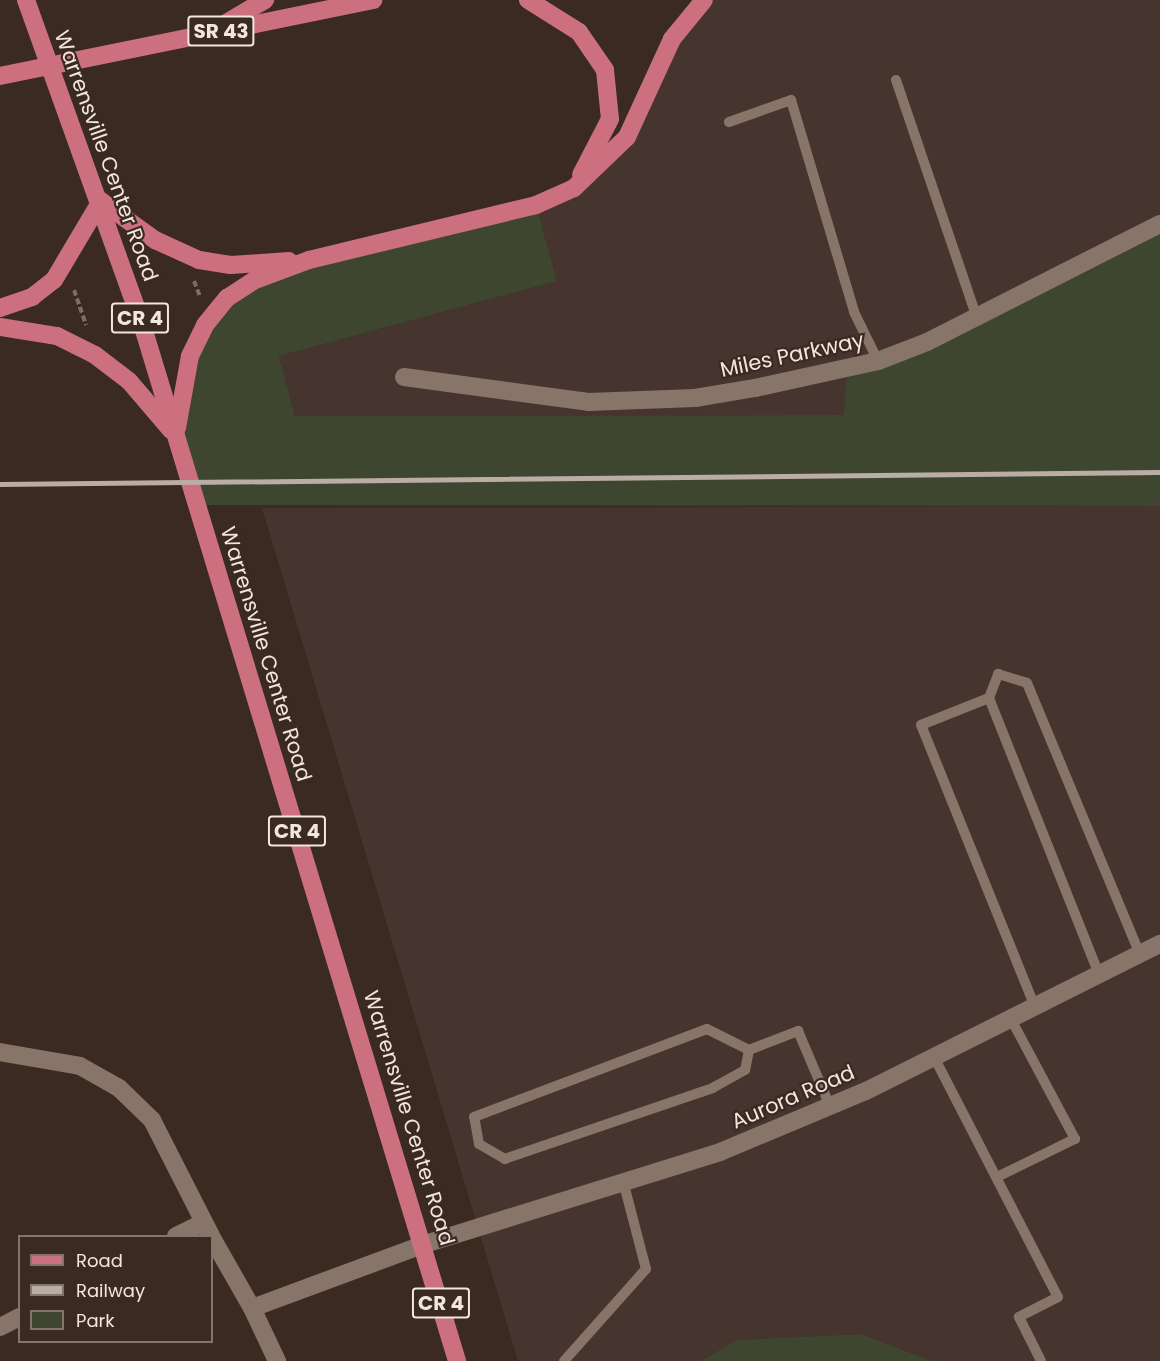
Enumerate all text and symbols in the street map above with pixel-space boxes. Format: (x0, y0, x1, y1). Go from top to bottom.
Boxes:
road number: SR 43 (186, 14, 256, 48)
street label: Warrensville Center Road (49, 27, 163, 285)
road number: CR 4 (110, 301, 170, 335)
street label: Miles Parkway (718, 327, 866, 383)
street label: Warrensville Center Road (215, 524, 317, 784)
road number: CR 4 (267, 814, 327, 848)
street label: Warrensville Center Road (358, 988, 460, 1248)
street label: Aurora Road (728, 1060, 858, 1134)
legend (18, 1235, 213, 1343)
text: Road (76, 1248, 123, 1273)
text: Railway (76, 1278, 145, 1303)
road number: CR 4 (411, 1286, 471, 1320)
text: Park (76, 1308, 115, 1333)

